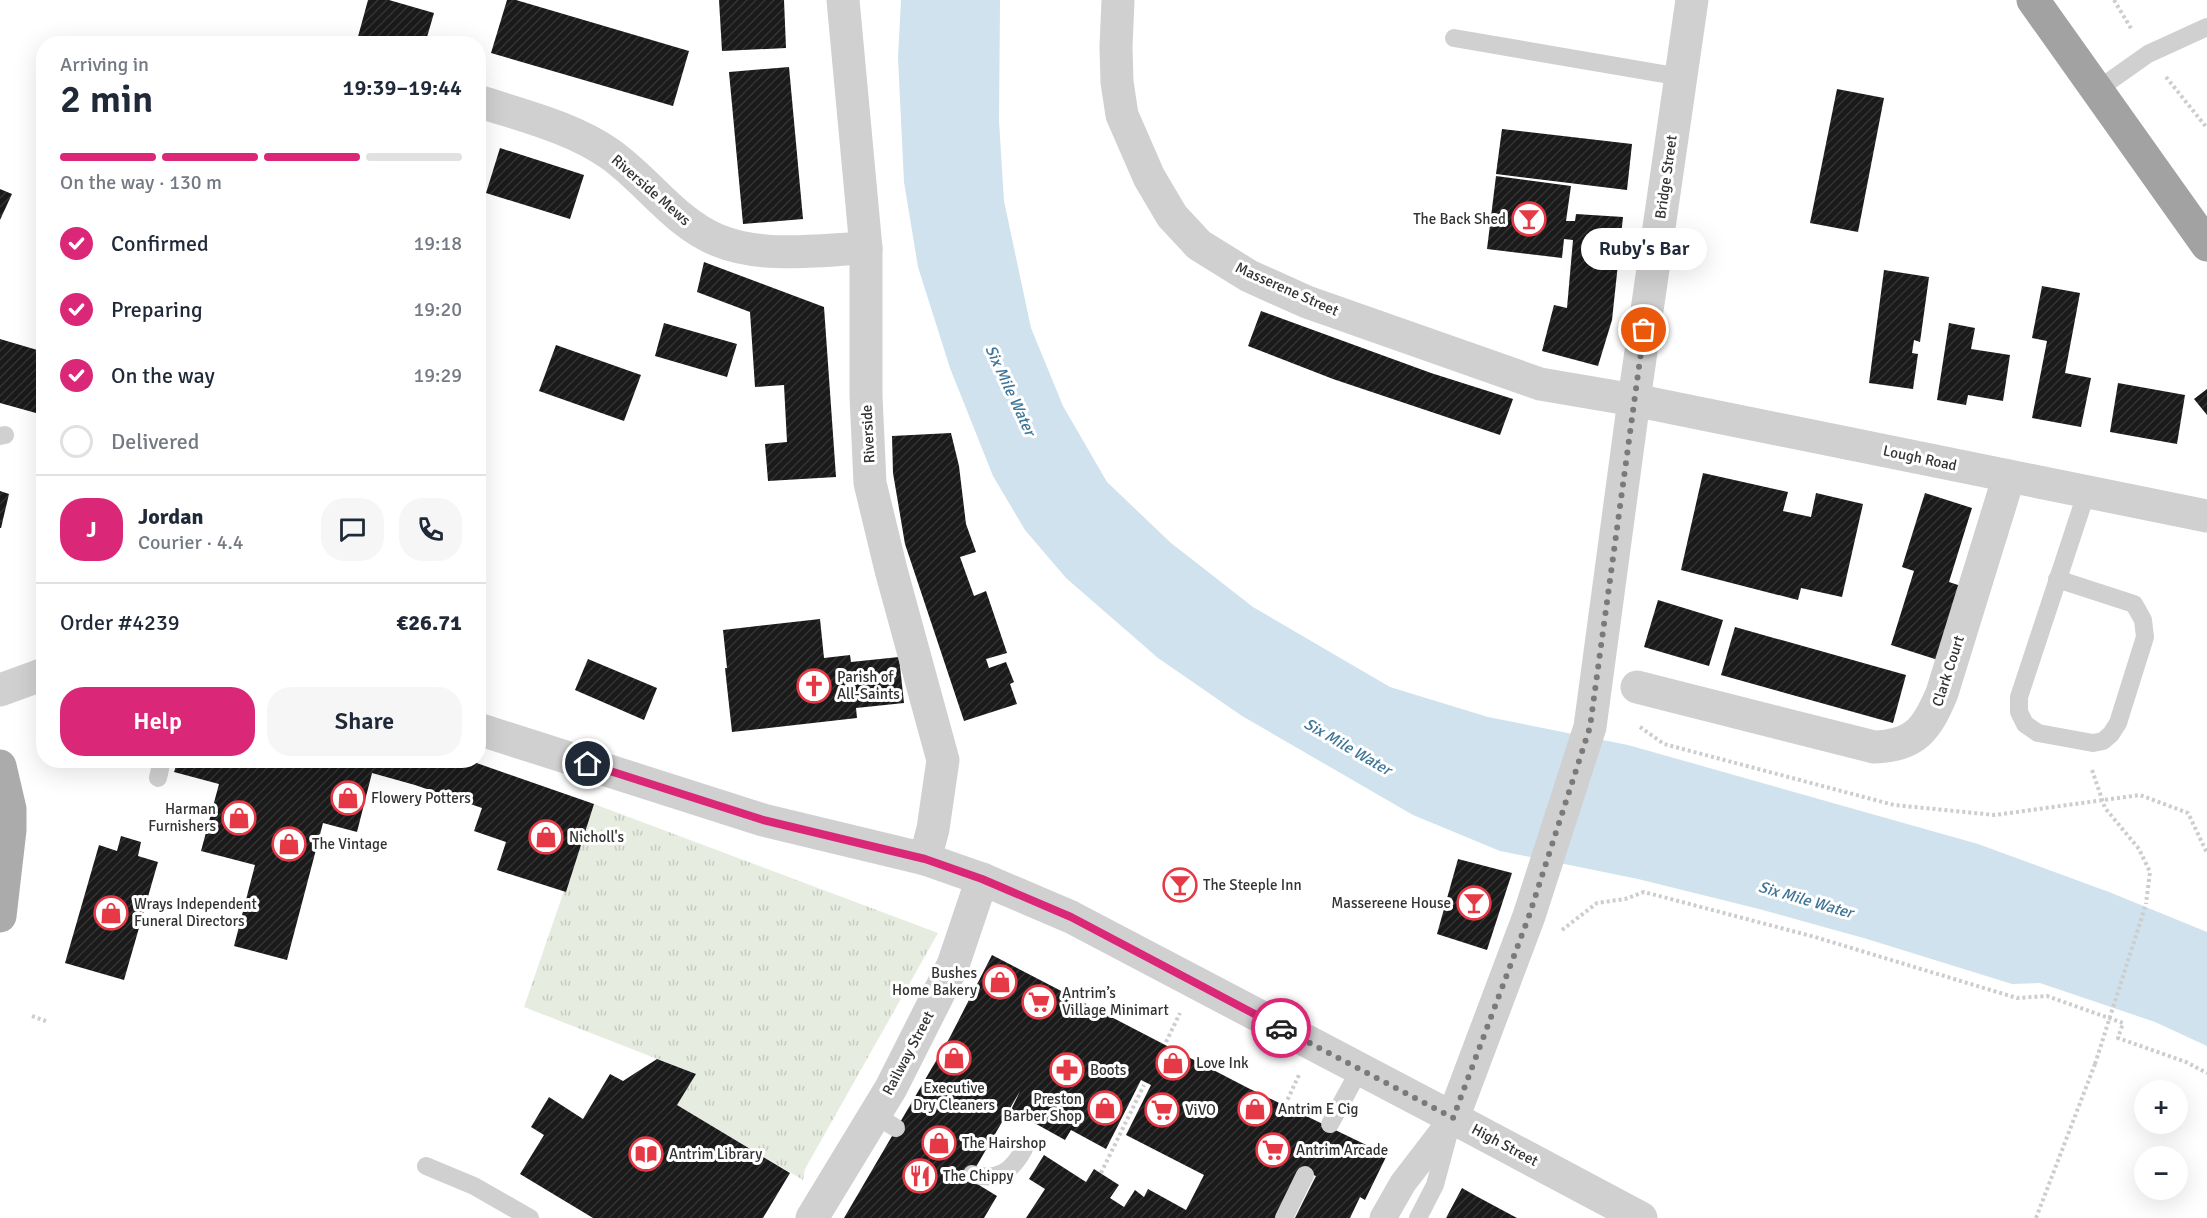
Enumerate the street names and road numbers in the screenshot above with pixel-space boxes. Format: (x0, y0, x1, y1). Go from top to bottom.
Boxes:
street label: Bridge Street (1651, 134, 1681, 220)
street label: Riverside Mews (608, 151, 695, 229)
street label: Masserene Street (1233, 258, 1341, 320)
street label: Riverside (857, 404, 879, 464)
street label: Lough Road (1881, 441, 1959, 475)
street label: Clark Court (1928, 633, 1968, 709)
street label: Railway Street (878, 1008, 938, 1098)
street label: High Street (1469, 1120, 1541, 1170)

